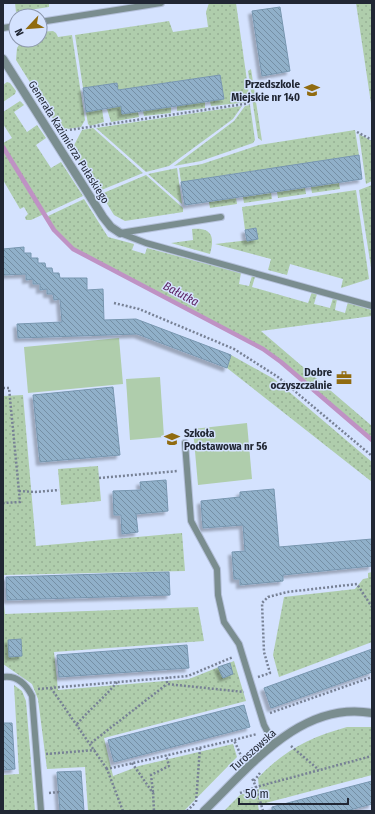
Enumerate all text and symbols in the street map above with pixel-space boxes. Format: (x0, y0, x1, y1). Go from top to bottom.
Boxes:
north arrow (8, 8, 48, 48)
text: N (12, 26, 27, 38)
place label: Przedszkole Miejskie nr 140 (231, 78, 300, 104)
street label: Generała Kazimierza Pułaskiego (25, 79, 112, 206)
school or university icon: Przedszkole Miejskie nr 140 (303, 81, 321, 99)
water label: Bałutka (161, 279, 201, 309)
place label: Dobre oczyszczalnie (270, 366, 332, 392)
office icon: Dobre oczyszczalnie (335, 369, 353, 387)
place label: Szkoła Podstawowa nr 56 (184, 427, 268, 453)
school or university icon: Szkoła Podstawowa nr 56 (163, 430, 181, 448)
street label: Turoszowska (228, 727, 279, 774)
scale bar (239, 780, 348, 806)
text: 50 m (245, 787, 269, 801)

